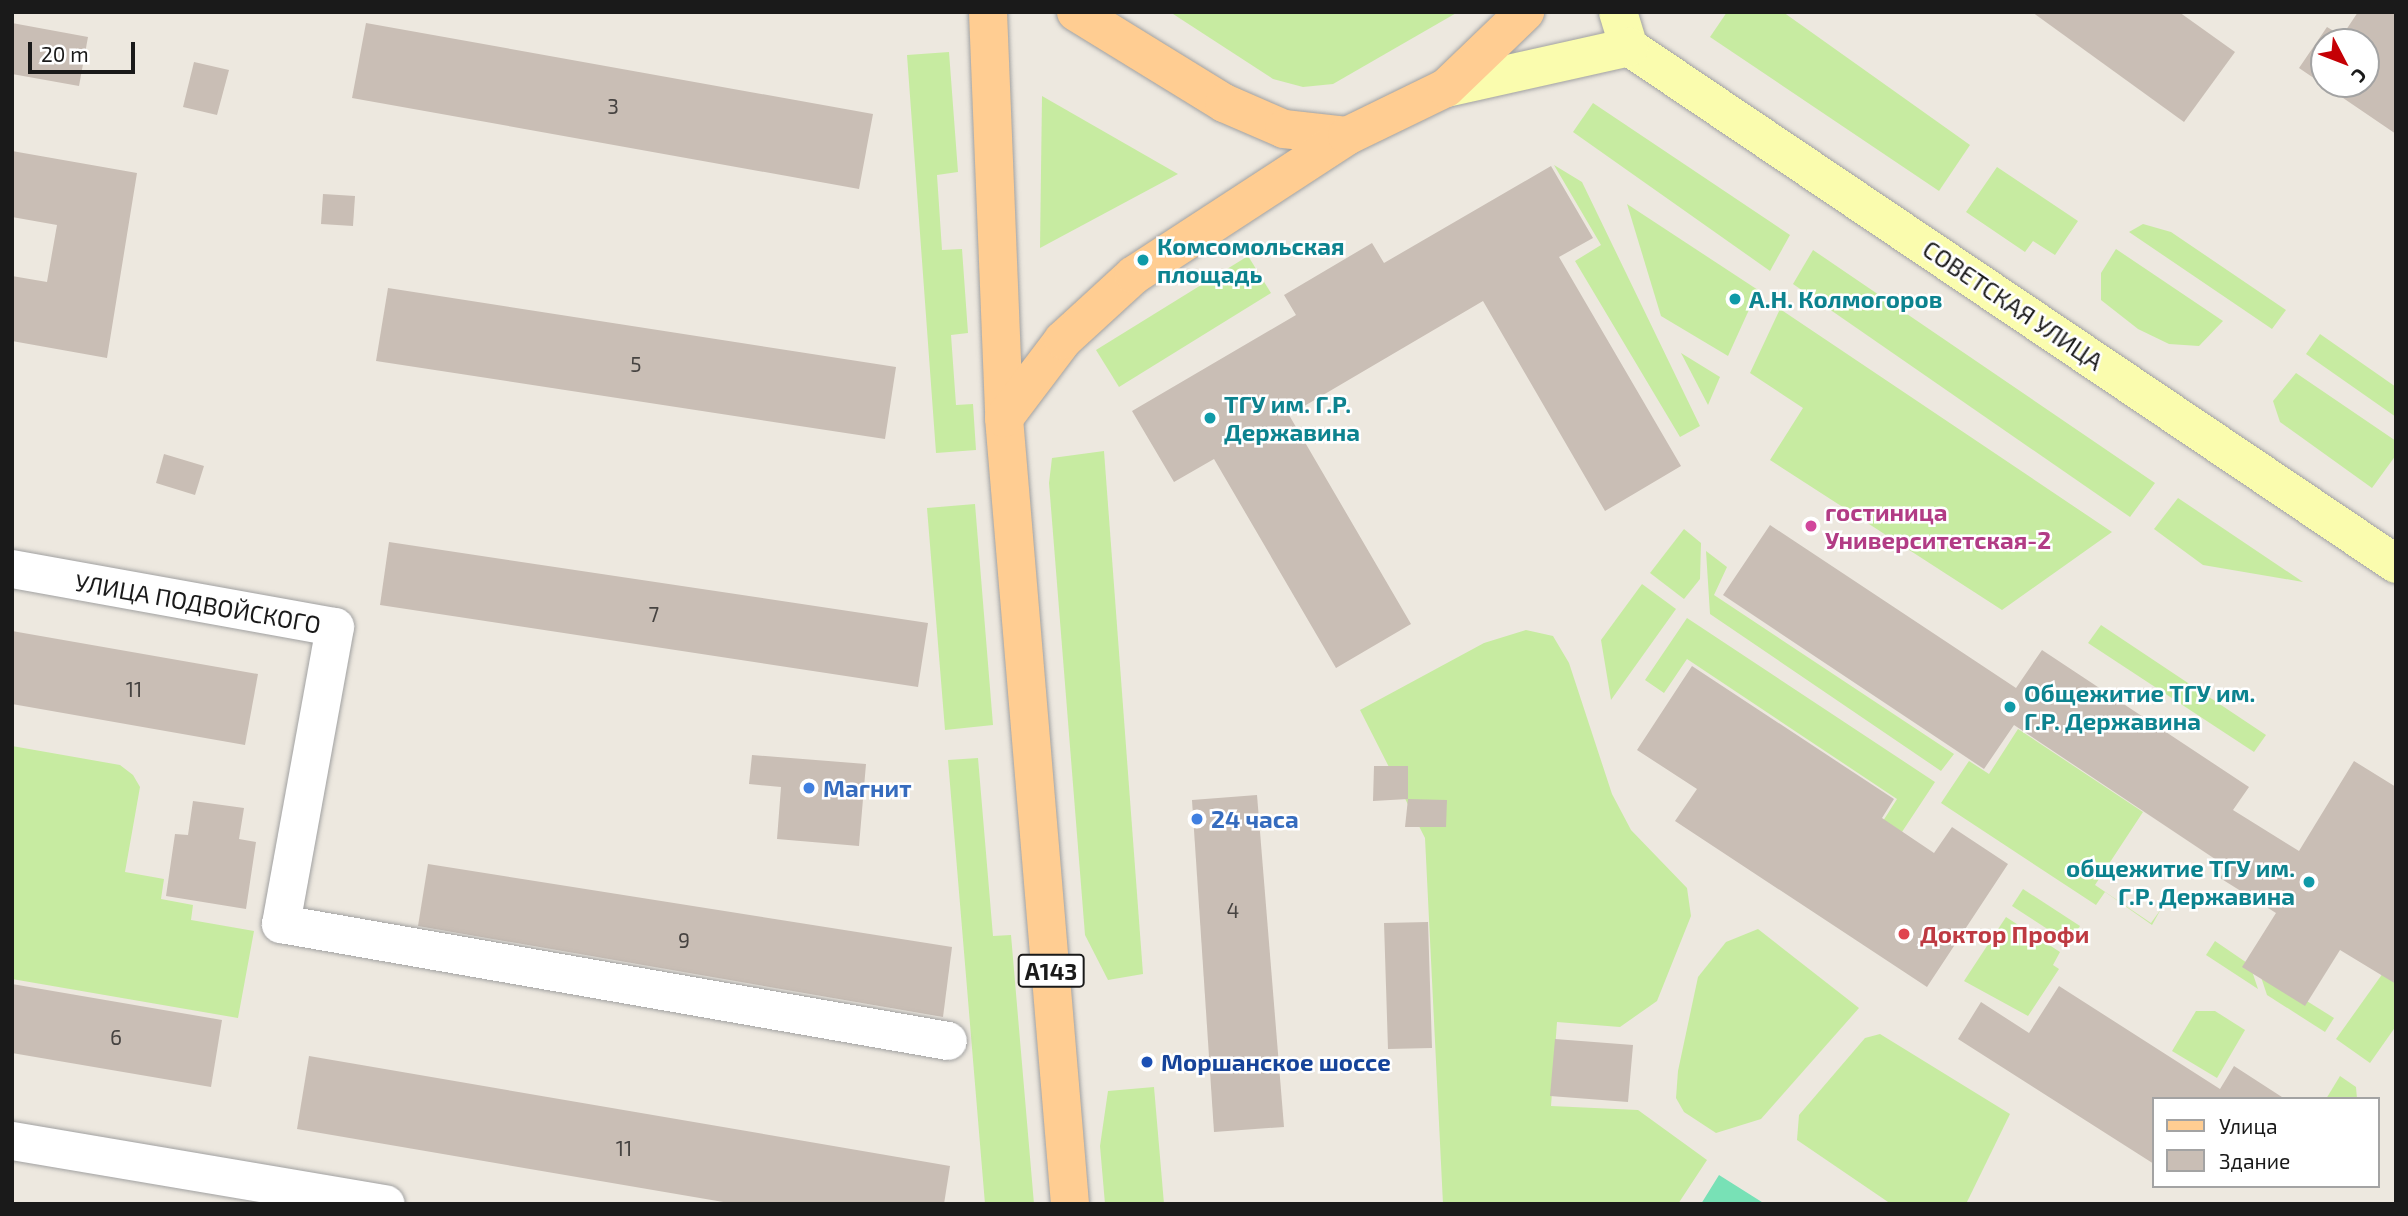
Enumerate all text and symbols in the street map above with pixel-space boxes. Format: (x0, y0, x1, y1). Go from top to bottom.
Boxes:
scale bar (32, 28, 138, 72)
north arrow (2310, 28, 2380, 98)
text: 20 m (41, 41, 89, 66)
text: С (2347, 64, 2372, 88)
house number: 3 (607, 93, 619, 119)
place label: Комсомольская площадь (1157, 232, 1345, 288)
street label: СОВЕТСКАЯ УЛИЦА (1918, 234, 2108, 376)
marker: Комсомольская площадь (1135, 252, 1151, 268)
place label: А.Н. Колмогоров (1749, 285, 1942, 313)
marker: А.Н. Колмогоров (1727, 291, 1743, 307)
house number: 5 (630, 351, 642, 377)
place label: ТГУ им. Г.Р. Державина (1224, 390, 1360, 446)
marker: ТГУ им. Г.Р. Державина (1202, 410, 1218, 426)
place label: гостиница Университетская-2 (1825, 498, 2051, 554)
marker: гостиница Университетская-2 (1803, 518, 1819, 534)
street label: УЛИЦА ПОДВОЙСКОГО (73, 567, 323, 639)
house number: 7 (649, 601, 659, 627)
house number: 11 (126, 676, 142, 702)
place label: Общежитие ТГУ им. Г.Р. Державина (2024, 679, 2255, 735)
marker: Общежитие ТГУ им. Г.Р. Державина (2002, 699, 2018, 715)
place label: Магнит (823, 774, 912, 802)
marker: Магнит (801, 780, 817, 796)
place label: 24 часа (1211, 805, 1299, 833)
marker: 24 часа (1189, 811, 1205, 827)
place label: общежитие ТГУ им. Г.Р. Державина (2066, 854, 2295, 910)
marker: общежитие ТГУ им. Г.Р. Державина (2301, 874, 2317, 890)
house number: 4 (1227, 897, 1239, 923)
place label: Доктор Профи (1920, 920, 2089, 948)
marker: Доктор Профи (1894, 924, 1914, 944)
house number: 9 (678, 927, 690, 953)
road number: А143 (1016, 952, 1086, 990)
house number: 6 (110, 1024, 122, 1050)
place label: Моршанское шоссе (1161, 1048, 1391, 1076)
marker: Моршанское шоссе (1139, 1054, 1155, 1070)
legend (2152, 1097, 2380, 1188)
text: Улица (2219, 1113, 2278, 1138)
house number: 11 (616, 1135, 632, 1161)
text: Здание (2219, 1148, 2290, 1173)

